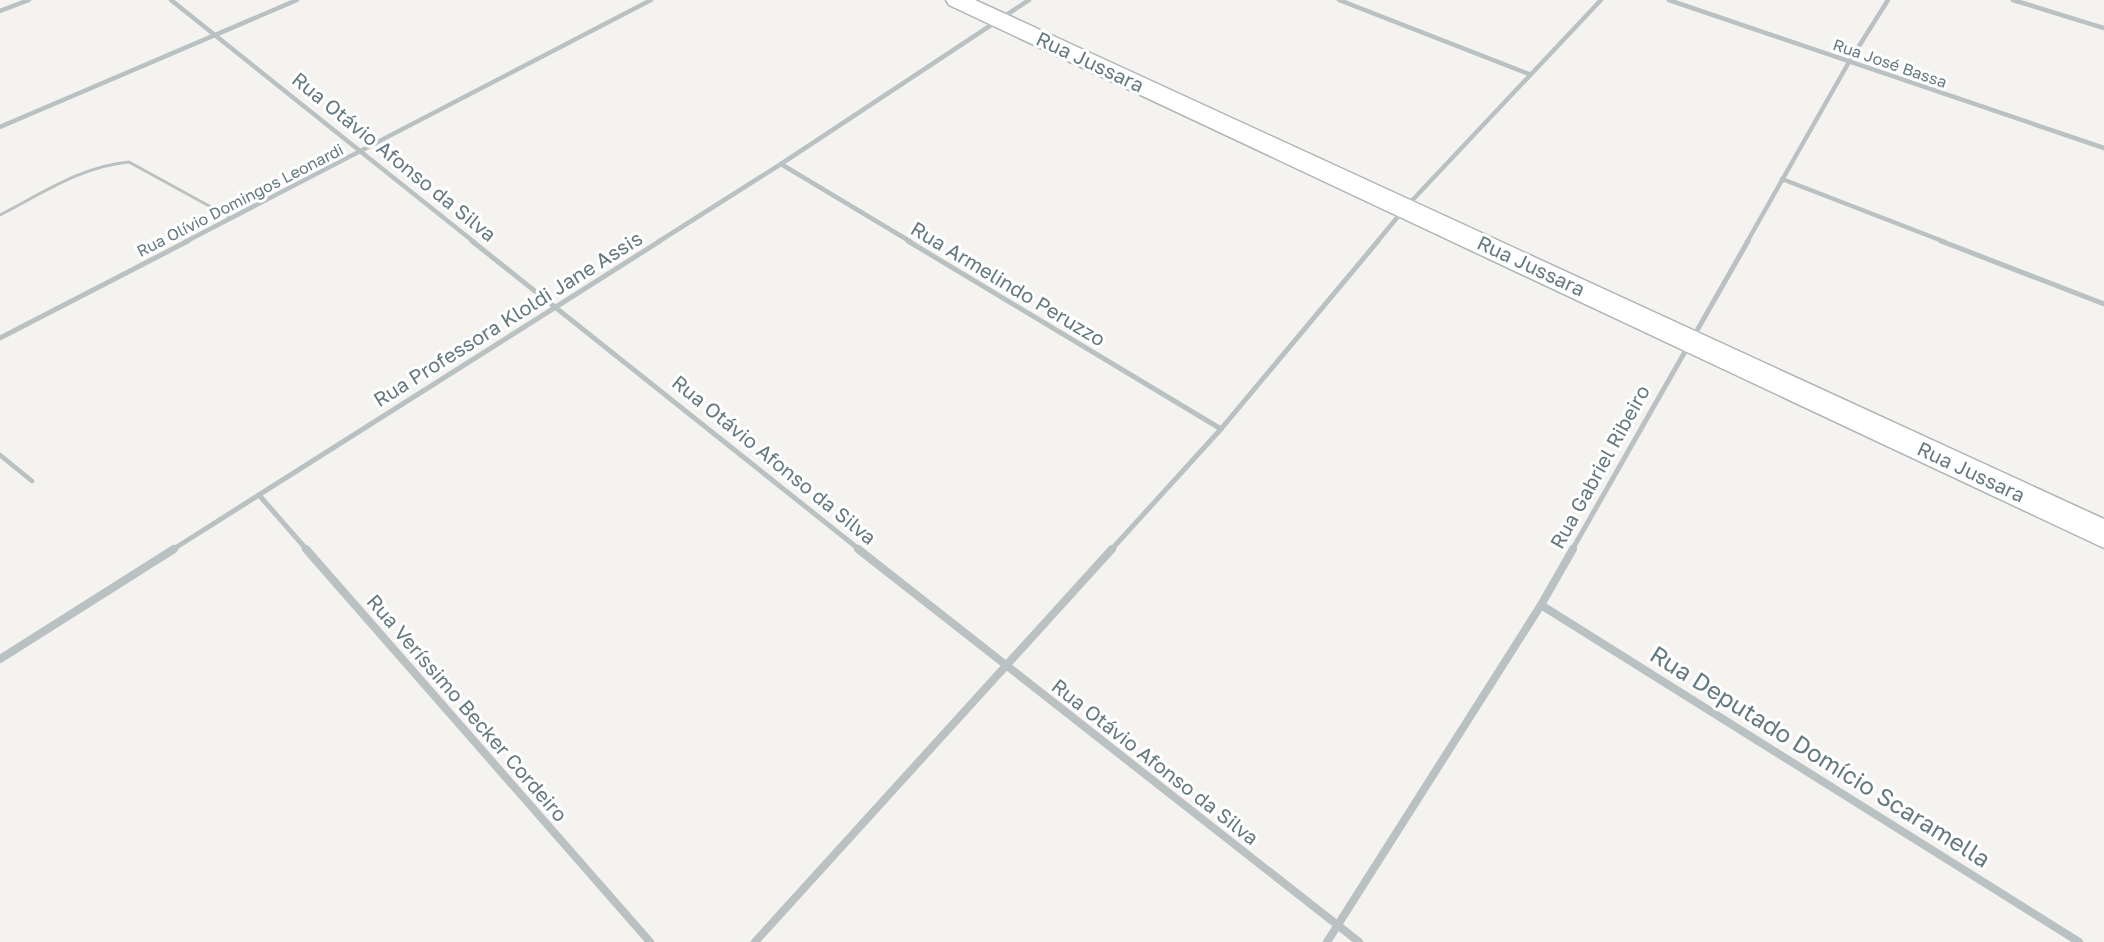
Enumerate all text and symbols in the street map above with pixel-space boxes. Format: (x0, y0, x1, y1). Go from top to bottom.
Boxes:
street label: Rua Jussara (1033, 26, 1148, 97)
street label: Rua José Bassa (1830, 34, 1950, 92)
street label: Rua Otávio Afonso da Silva (288, 66, 501, 246)
street label: Rua Olívio Domingos Leonardi (133, 139, 347, 261)
street label: Rua Armelindo Peruzzo (907, 216, 1110, 351)
street label: Rua Professora Kloldi Jane Assis (369, 225, 646, 411)
street label: Rua Jussara (1474, 230, 1589, 301)
street label: Rua Otávio Afonso da Silva (668, 369, 881, 549)
street label: Rua Gabriel Ribeiro (1544, 381, 1654, 552)
street label: Rua Jussara (1914, 436, 2029, 507)
street label: Rua Veríssimo Becker Cordeiro (363, 589, 573, 826)
street label: Rua Deputado Domício Scaramella (1645, 639, 1996, 873)
street label: Rua Otávio Afonso da Silva (1048, 673, 1264, 849)

